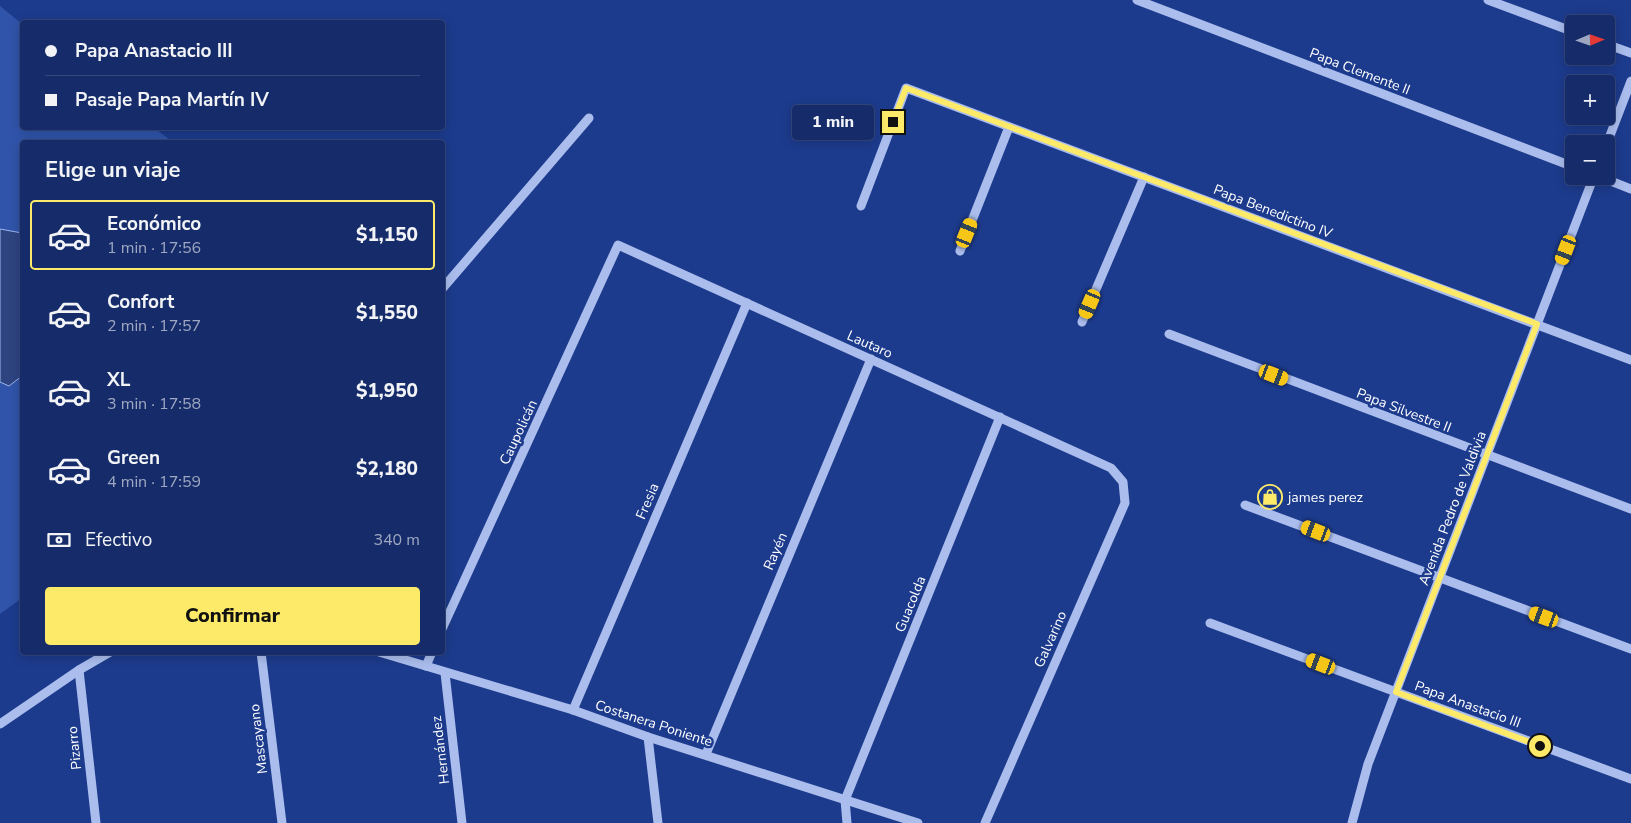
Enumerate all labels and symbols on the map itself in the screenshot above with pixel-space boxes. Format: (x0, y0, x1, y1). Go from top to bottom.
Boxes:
north arrow (1565, 15, 1615, 65)
street label: Papa Clemente II (1307, 44, 1413, 99)
callout: 1 min (793, 104, 876, 140)
route end (882, 111, 904, 133)
street label: Papa Benedictino IV (1211, 180, 1335, 243)
car (954, 216, 979, 250)
car (1553, 233, 1578, 267)
car (1077, 287, 1102, 321)
street label: Lautaro (844, 326, 896, 363)
car (1257, 363, 1290, 387)
street label: Papa Silvestre II (1354, 384, 1454, 437)
street label: Caupolicán (495, 397, 542, 468)
street label: Avenida Pedro de Valdivia (1414, 428, 1491, 588)
street label: Fresia (631, 480, 663, 522)
shop icon: james perez (1257, 484, 1283, 510)
place label: james perez (1287, 488, 1363, 507)
car (1299, 519, 1332, 543)
street label: Rayén (759, 529, 792, 573)
street label: Guacolda (891, 573, 930, 635)
car (1527, 605, 1560, 629)
street label: Galvarino (1030, 608, 1071, 671)
car (1304, 652, 1337, 676)
street label: Papa Anastacio III (1412, 676, 1523, 732)
street label: Costanera Poniente (593, 696, 715, 751)
street label: Mascayano (245, 703, 272, 775)
street label: Hernández (427, 714, 454, 785)
street label: Pizarro (63, 725, 86, 771)
route start (1529, 735, 1551, 757)

